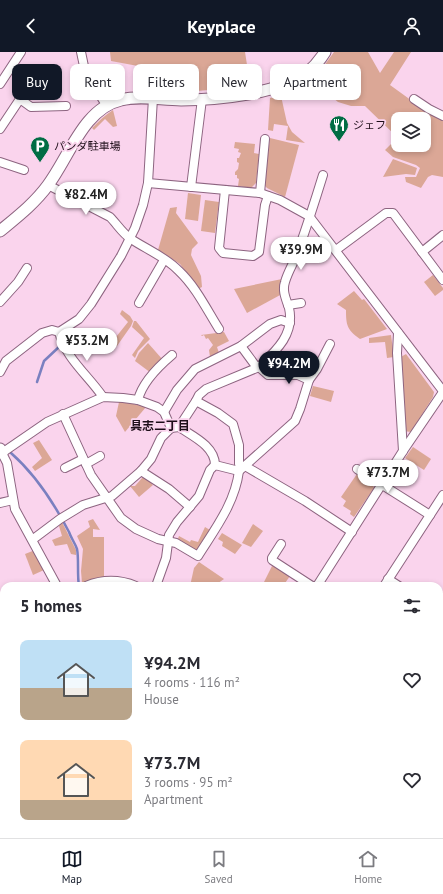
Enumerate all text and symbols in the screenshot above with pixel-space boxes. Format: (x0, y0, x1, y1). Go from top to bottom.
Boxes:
icon: back (20, 15, 42, 37)
text: Keyplace (187, 15, 256, 38)
icon: person (401, 15, 423, 37)
chip: Buy (12, 64, 62, 100)
chip: Rent (70, 64, 125, 100)
chip: Filters (133, 64, 199, 100)
chip: New (207, 64, 262, 100)
chip: Apartment (270, 64, 361, 100)
map controls (391, 112, 431, 152)
button: layers (391, 112, 431, 152)
restaurant icon: ジェフ (328, 114, 350, 142)
place label: ジェフ (353, 118, 386, 132)
parking icon: パンダ駐車場 (29, 135, 51, 163)
place label: パンダ駐車場 (54, 139, 121, 153)
pin: ¥82.4M (53, 182, 119, 216)
text: ¥82.4M (64, 186, 108, 203)
pin: ¥39.9M (268, 237, 334, 271)
text: ¥39.9M (279, 241, 323, 258)
pin: ¥53.2M (54, 328, 120, 362)
text: ¥53.2M (65, 332, 109, 349)
pin: ¥94.2M (256, 351, 322, 385)
text: ¥94.2M (267, 355, 311, 372)
district label: 具志二丁目 (130, 418, 190, 433)
pin: ¥73.7M (355, 460, 421, 494)
text: ¥73.7M (366, 464, 410, 481)
text: 5 homes (20, 595, 82, 617)
icon: filters (401, 595, 423, 617)
text: ¥94.2M (144, 652, 200, 674)
icon: home (52, 656, 100, 704)
icon: heart (401, 669, 423, 691)
text: 4 rooms · 116 m² (144, 674, 240, 691)
text: House (144, 691, 179, 708)
text: ¥73.7M (144, 752, 200, 774)
icon: home (52, 756, 100, 804)
icon: heart (401, 769, 423, 791)
text: 3 rooms · 95 m² (144, 774, 233, 791)
text: Apartment (144, 791, 203, 808)
tab: Map (61, 848, 83, 886)
tab: Saved (205, 848, 233, 886)
tab: Home (354, 848, 382, 886)

